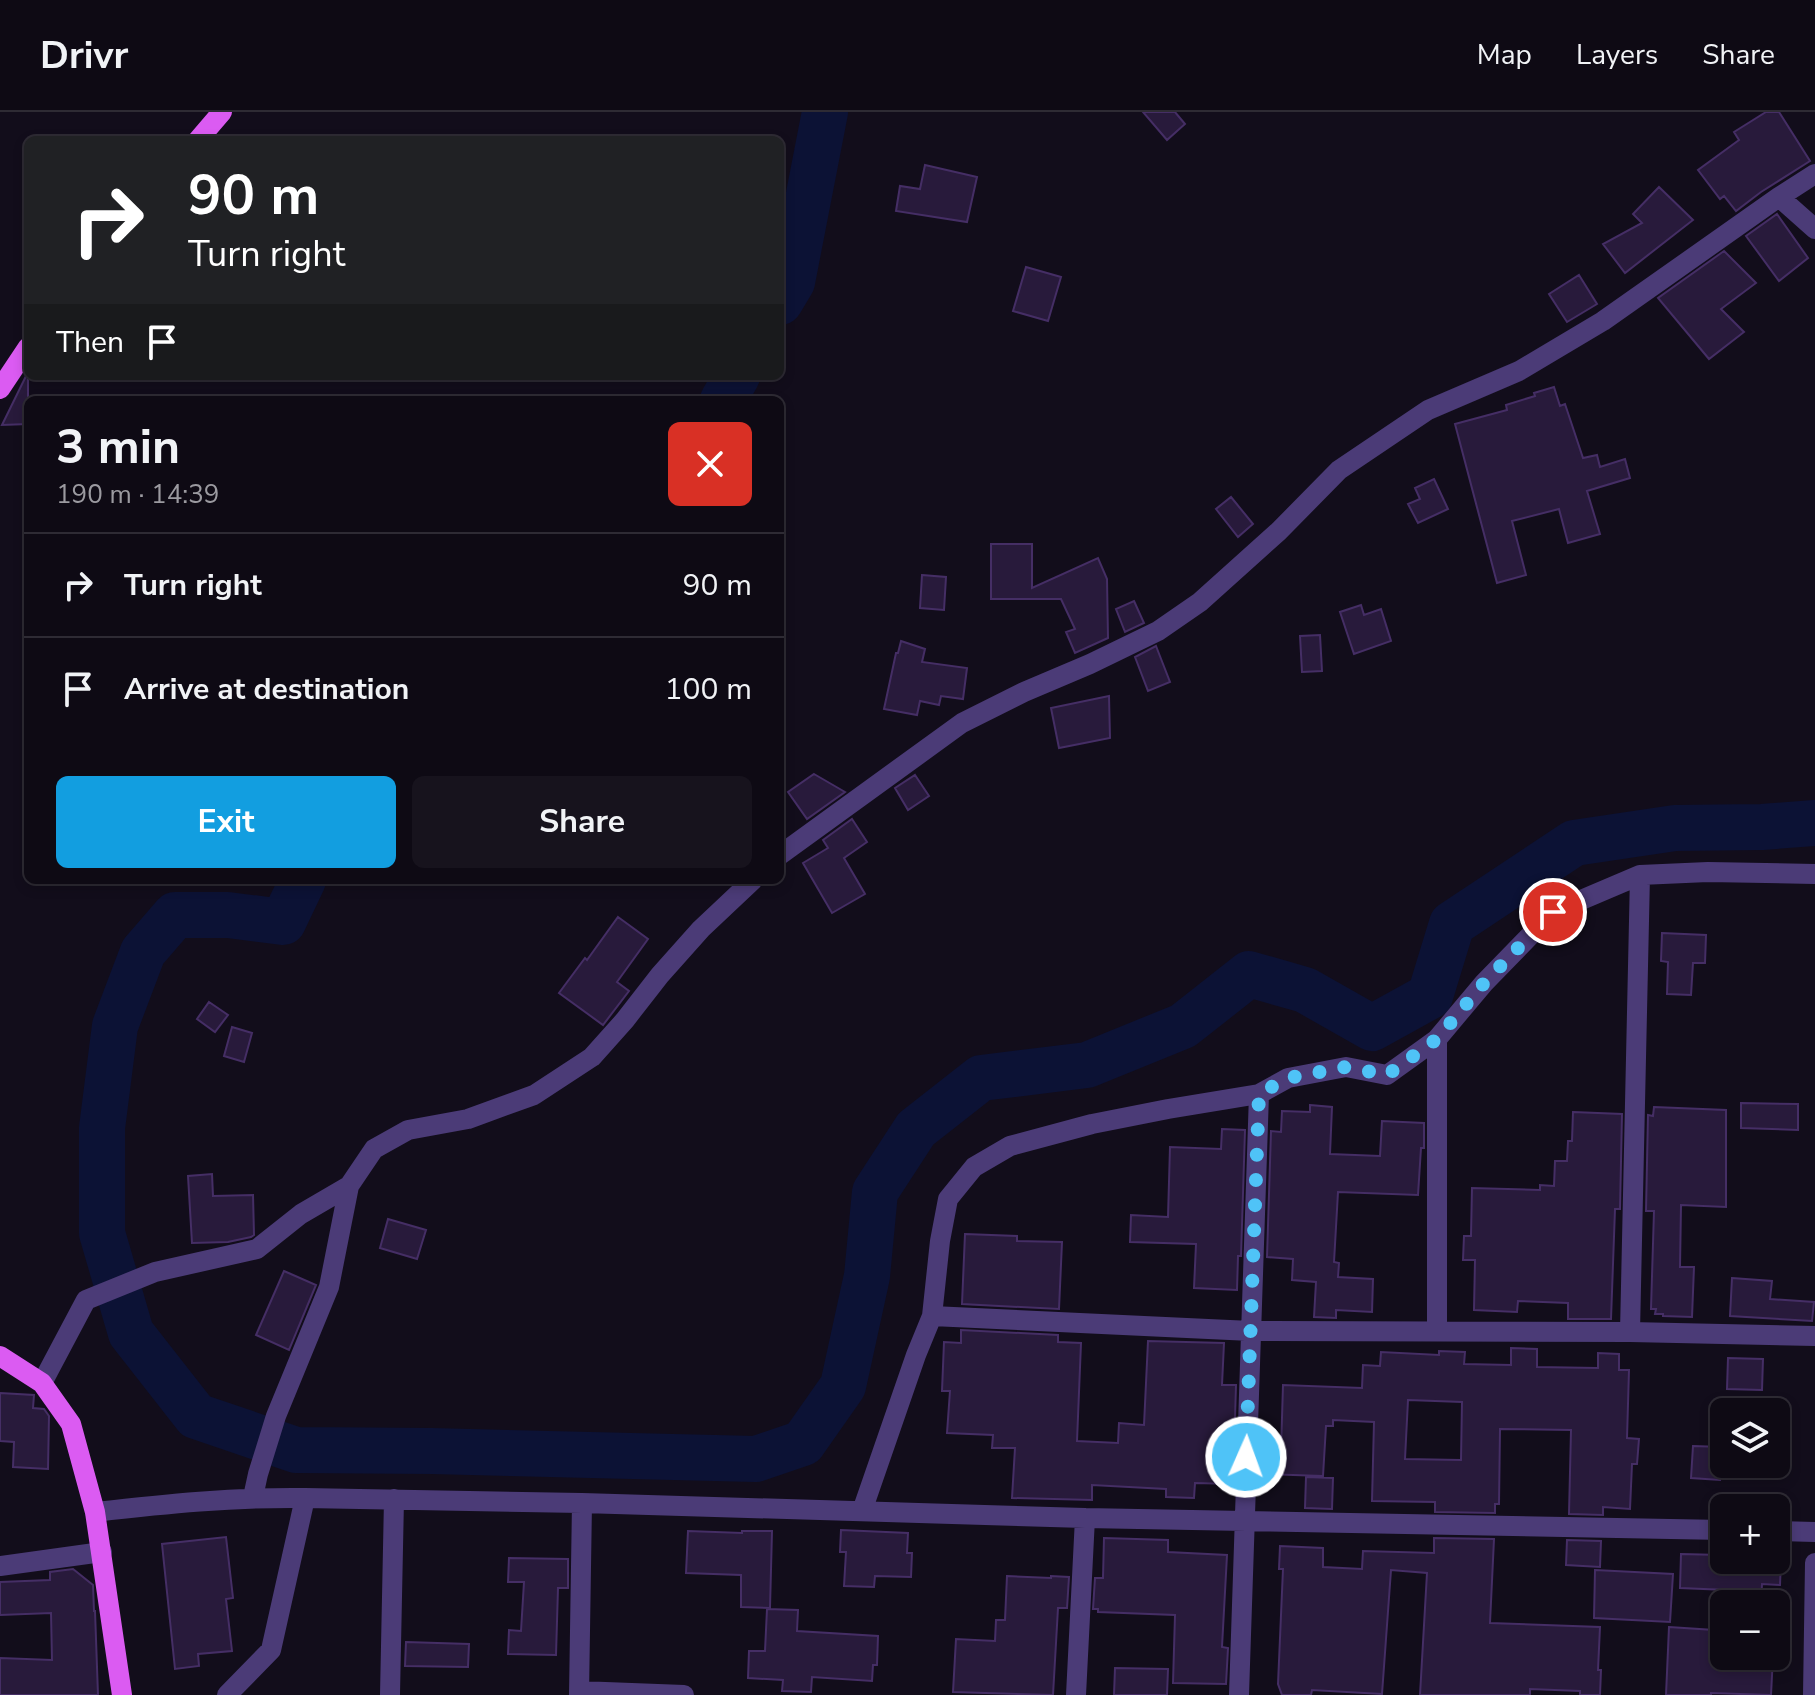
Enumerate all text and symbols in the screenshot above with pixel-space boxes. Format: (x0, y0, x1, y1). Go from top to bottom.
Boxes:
text: Drivr (40, 30, 128, 81)
text: Map (1477, 36, 1532, 74)
text: Layers (1576, 36, 1658, 74)
text: Share (1702, 36, 1775, 74)
text: 90 m (188, 157, 319, 234)
icon: right (56, 168, 160, 272)
text: Turn right (188, 230, 345, 279)
icon: arrive (140, 320, 184, 364)
text: Then (56, 322, 124, 363)
text: 3 min (56, 414, 180, 480)
button: close (668, 422, 752, 506)
text: 190 m · 14:39 (56, 477, 219, 512)
icon: right (56, 563, 100, 607)
text: Turn right (124, 565, 262, 606)
text: 90 m (683, 565, 752, 606)
icon: arrive (56, 667, 100, 711)
text: Arrive at destination (124, 669, 409, 710)
text: 100 m (665, 669, 752, 710)
button: Exit (56, 776, 396, 868)
button: Share (412, 776, 752, 868)
pin (1519, 878, 1587, 946)
icon: arrive (1531, 890, 1575, 934)
map controls (1710, 1398, 1790, 1670)
button: layers (1710, 1398, 1790, 1478)
position arrow (1204, 1415, 1288, 1499)
button: + (1710, 1494, 1790, 1574)
button: − (1710, 1590, 1790, 1670)

